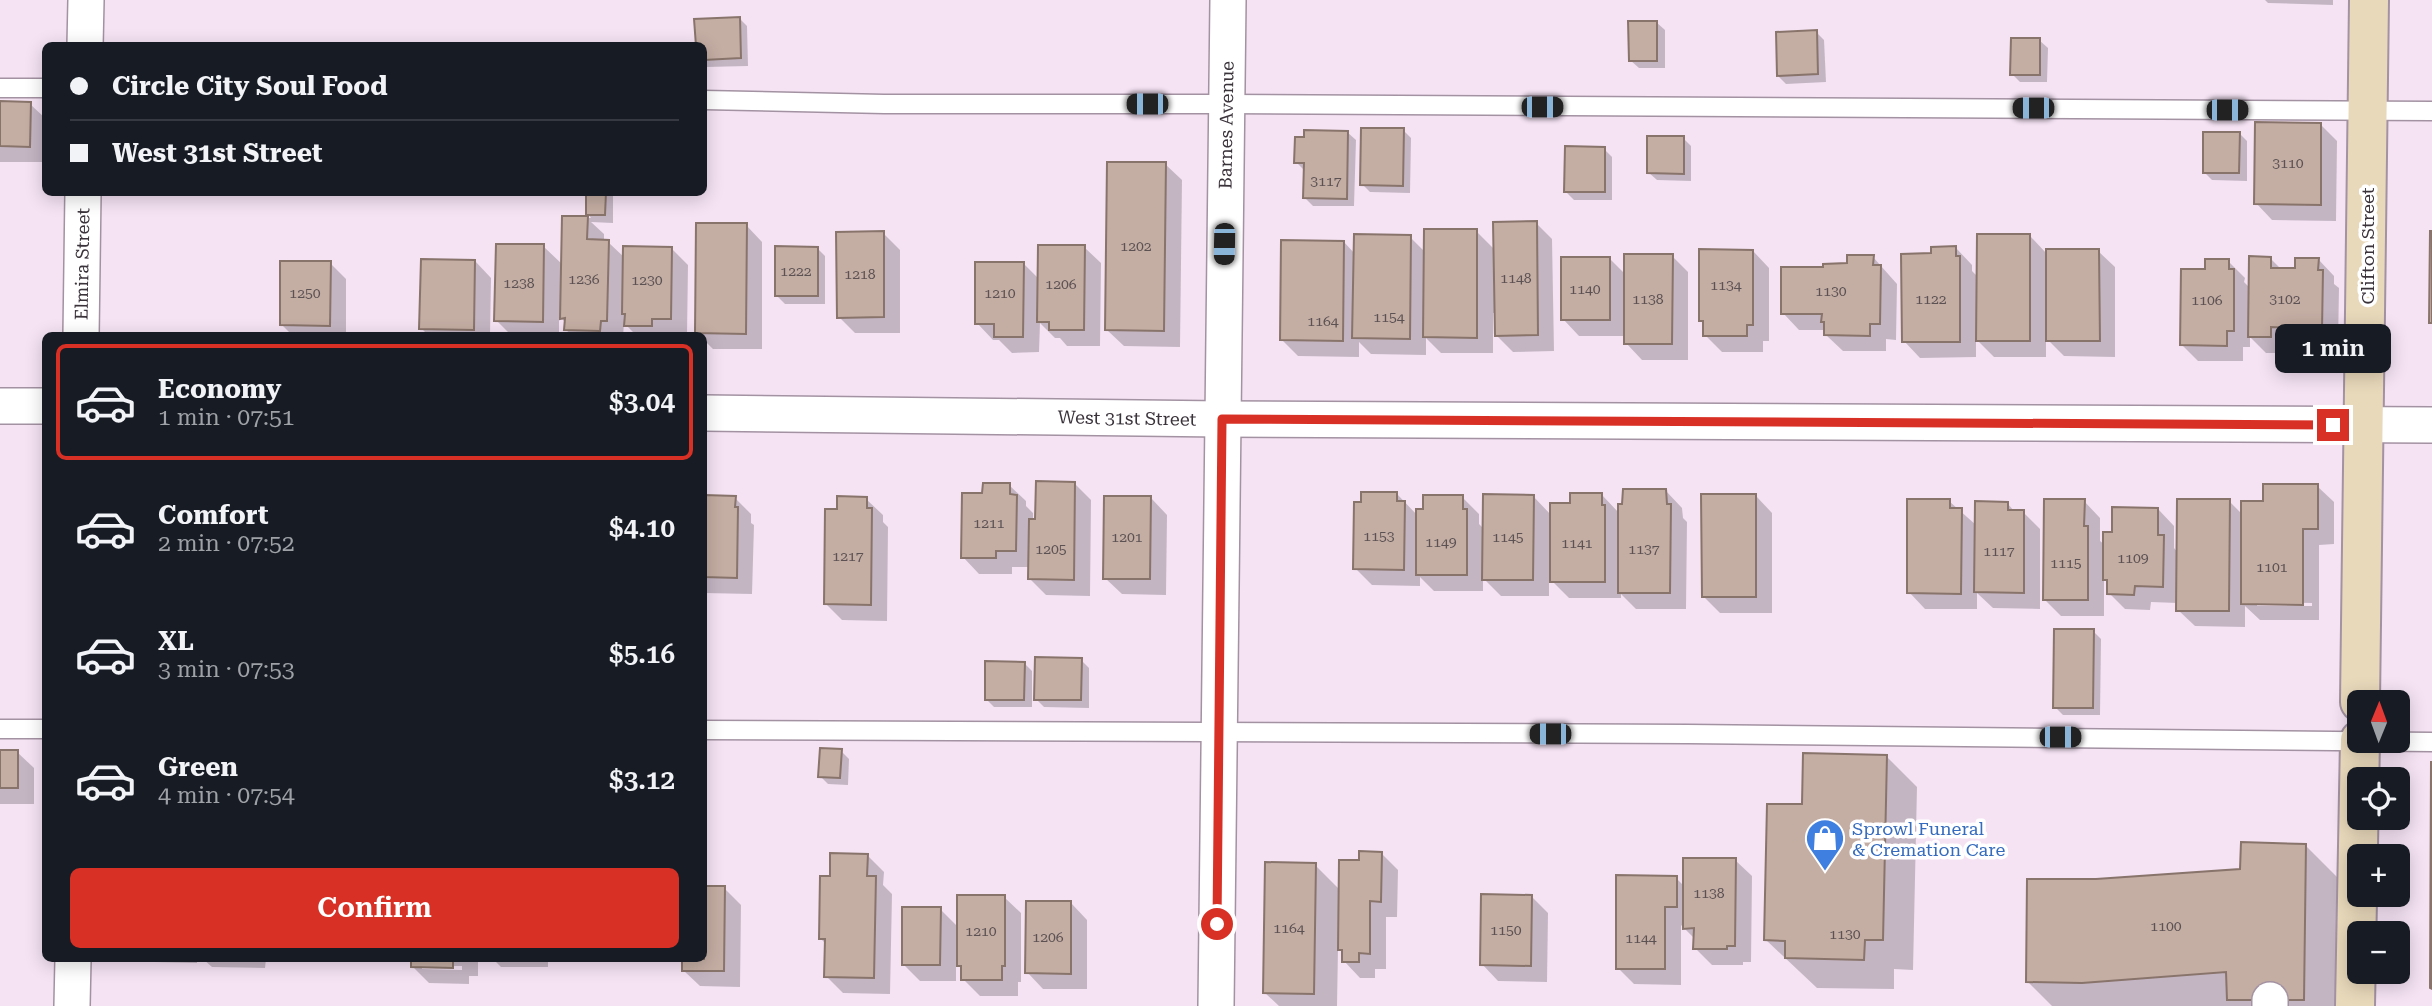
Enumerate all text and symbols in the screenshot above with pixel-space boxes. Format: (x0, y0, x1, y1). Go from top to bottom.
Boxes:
street label: Barnes Avenue (1214, 61, 1238, 189)
text: Circle City Soul Food (112, 71, 388, 101)
car (1127, 94, 1169, 115)
car (1522, 97, 1564, 118)
car (2013, 98, 2055, 119)
car (2207, 100, 2249, 121)
text: West 31st Street (112, 138, 323, 168)
house number: 3110 (2272, 155, 2304, 171)
house number: 3117 (1310, 173, 1342, 189)
street label: Clifton Street (2357, 187, 2378, 304)
street label: Elmira Street (71, 207, 93, 320)
car (1214, 223, 1235, 265)
house number: 1202 (1120, 238, 1152, 254)
house number: 1222 (780, 263, 812, 279)
house number: 1218 (844, 266, 876, 282)
house number: 1148 (1500, 270, 1532, 286)
house number: 1236 (568, 271, 600, 287)
house number: 1230 (631, 272, 663, 288)
house number: 1238 (503, 275, 535, 291)
house number: 1206 (1045, 276, 1077, 292)
house number: 1134 (1710, 277, 1742, 293)
house number: 1140 (1569, 281, 1601, 297)
house number: 1130 (1815, 283, 1847, 299)
house number: 1250 (289, 285, 321, 301)
house number: 1210 (984, 285, 1016, 301)
house number: 1138 (1632, 291, 1664, 307)
house number: 1122 (1915, 291, 1947, 307)
house number: 3102 (2269, 291, 2301, 307)
house number: 1106 (2191, 292, 2223, 308)
house number: 1154 (1373, 309, 1405, 325)
house number: 1164 (1307, 313, 1339, 329)
callout: 1 min (2275, 324, 2391, 372)
text: 1 min (2301, 335, 2365, 362)
icon: car (74, 371, 137, 434)
text: Economy (158, 374, 281, 404)
text: $3.04 (609, 387, 675, 417)
text: 1 min · 07:51 (158, 404, 295, 431)
street label: West 31st Street (1057, 406, 1197, 430)
route end (2317, 409, 2349, 441)
icon: car (74, 497, 137, 560)
text: Comfort (158, 500, 268, 530)
text: $4.10 (609, 513, 675, 543)
house number: 1211 (973, 515, 1005, 531)
house number: 1153 (1363, 528, 1395, 544)
house number: 1201 (1111, 529, 1143, 545)
house number: 1145 (1492, 529, 1524, 545)
text: 2 min · 07:52 (158, 530, 295, 557)
house number: 1149 (1425, 534, 1457, 550)
house number: 1141 (1561, 535, 1593, 551)
house number: 1205 (1035, 541, 1067, 557)
house number: 1137 (1628, 541, 1660, 557)
house number: 1117 (1983, 543, 2015, 559)
house number: 1217 (832, 548, 864, 564)
house number: 1109 (2117, 550, 2149, 566)
house number: 1115 (2050, 555, 2082, 571)
house number: 1101 (2256, 559, 2288, 575)
icon: car (74, 623, 137, 686)
text: XL (158, 626, 194, 656)
text: $5.16 (609, 639, 675, 669)
text: 3 min · 07:53 (158, 656, 295, 683)
north arrow (2347, 690, 2410, 752)
map controls (2347, 690, 2410, 984)
car (1530, 724, 1572, 745)
car (2040, 727, 2082, 748)
icon: car (74, 749, 137, 812)
text: Green (158, 752, 238, 782)
text: $3.12 (609, 765, 675, 795)
button: locate (2347, 767, 2410, 830)
text: 4 min · 07:54 (158, 782, 295, 809)
shop icon: Sprowl Funeral & Cremation Care (1804, 817, 1846, 872)
place label: Sprowl Funeral & Cremation Care (1852, 818, 2006, 860)
button: + (2347, 844, 2410, 907)
button: Confirm (70, 868, 679, 948)
house number: 1138 (1693, 885, 1725, 901)
route start (1201, 908, 1233, 940)
house number: 1100 (2150, 918, 2182, 934)
house number: 1164 (1273, 920, 1305, 936)
button: − (2347, 921, 2410, 984)
house number: 1150 (1490, 922, 1522, 938)
house number: 1210 (965, 923, 997, 939)
house number: 1130 (1829, 926, 1861, 942)
house number: 1206 (1032, 929, 1064, 945)
house number: 1144 (1625, 930, 1657, 946)

